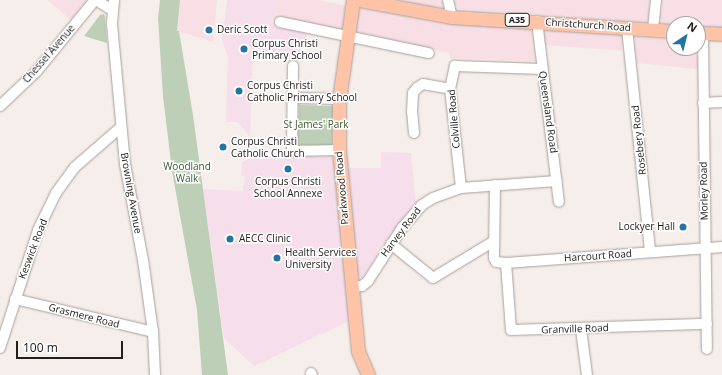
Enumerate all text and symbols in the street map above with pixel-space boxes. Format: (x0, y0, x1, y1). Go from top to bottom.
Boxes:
road number: A35 (504, 13, 530, 27)
street label: Christchurch Road (545, 16, 631, 34)
north arrow (666, 16, 706, 56)
text: N (685, 18, 701, 35)
street label: Chessel Avenue (20, 22, 78, 86)
place label: Deric Scott (217, 24, 267, 36)
marker: Deric Scott (204, 25, 214, 35)
place label: Corpus Christi Primary School (252, 37, 322, 60)
marker: Corpus Christi Primary School (239, 44, 249, 54)
street label: Queensland Road (536, 70, 560, 154)
place label: Corpus Christi Catholic Primary School (247, 79, 357, 102)
marker: Corpus Christi Catholic Primary School (234, 86, 244, 96)
street label: Colville Road (445, 89, 463, 149)
street label: Rosebery Road (629, 105, 649, 175)
park label: St James' Park (283, 119, 349, 131)
place label: Corpus Christi Catholic Church (231, 135, 305, 158)
marker: Corpus Christi Catholic Church (218, 142, 228, 152)
street label: Parkwood Road (333, 151, 351, 225)
street label: Browning Avenue (118, 152, 144, 234)
park label: Woodland Walk (163, 160, 211, 184)
street label: Morley Road (697, 162, 711, 220)
marker: Corpus Christi School Annexe (283, 164, 293, 174)
place label: Corpus Christi School Annexe (254, 175, 322, 198)
street label: Harvey Road (378, 205, 424, 259)
street label: Keswick Road (16, 217, 50, 281)
place label: Lockyer Hall (618, 221, 675, 233)
marker: Lockyer Hall (678, 222, 688, 232)
marker: AECC Clinic (224, 233, 236, 245)
place label: AECC Clinic (239, 233, 291, 245)
place label: Health Services University (285, 246, 356, 270)
street label: Harcourt Road (564, 248, 632, 264)
marker: Health Services University (272, 253, 282, 263)
street label: Grasmere Road (47, 301, 121, 331)
street label: Granville Road (541, 322, 609, 336)
scale bar (18, 333, 125, 359)
text: 100 m (23, 339, 58, 356)

